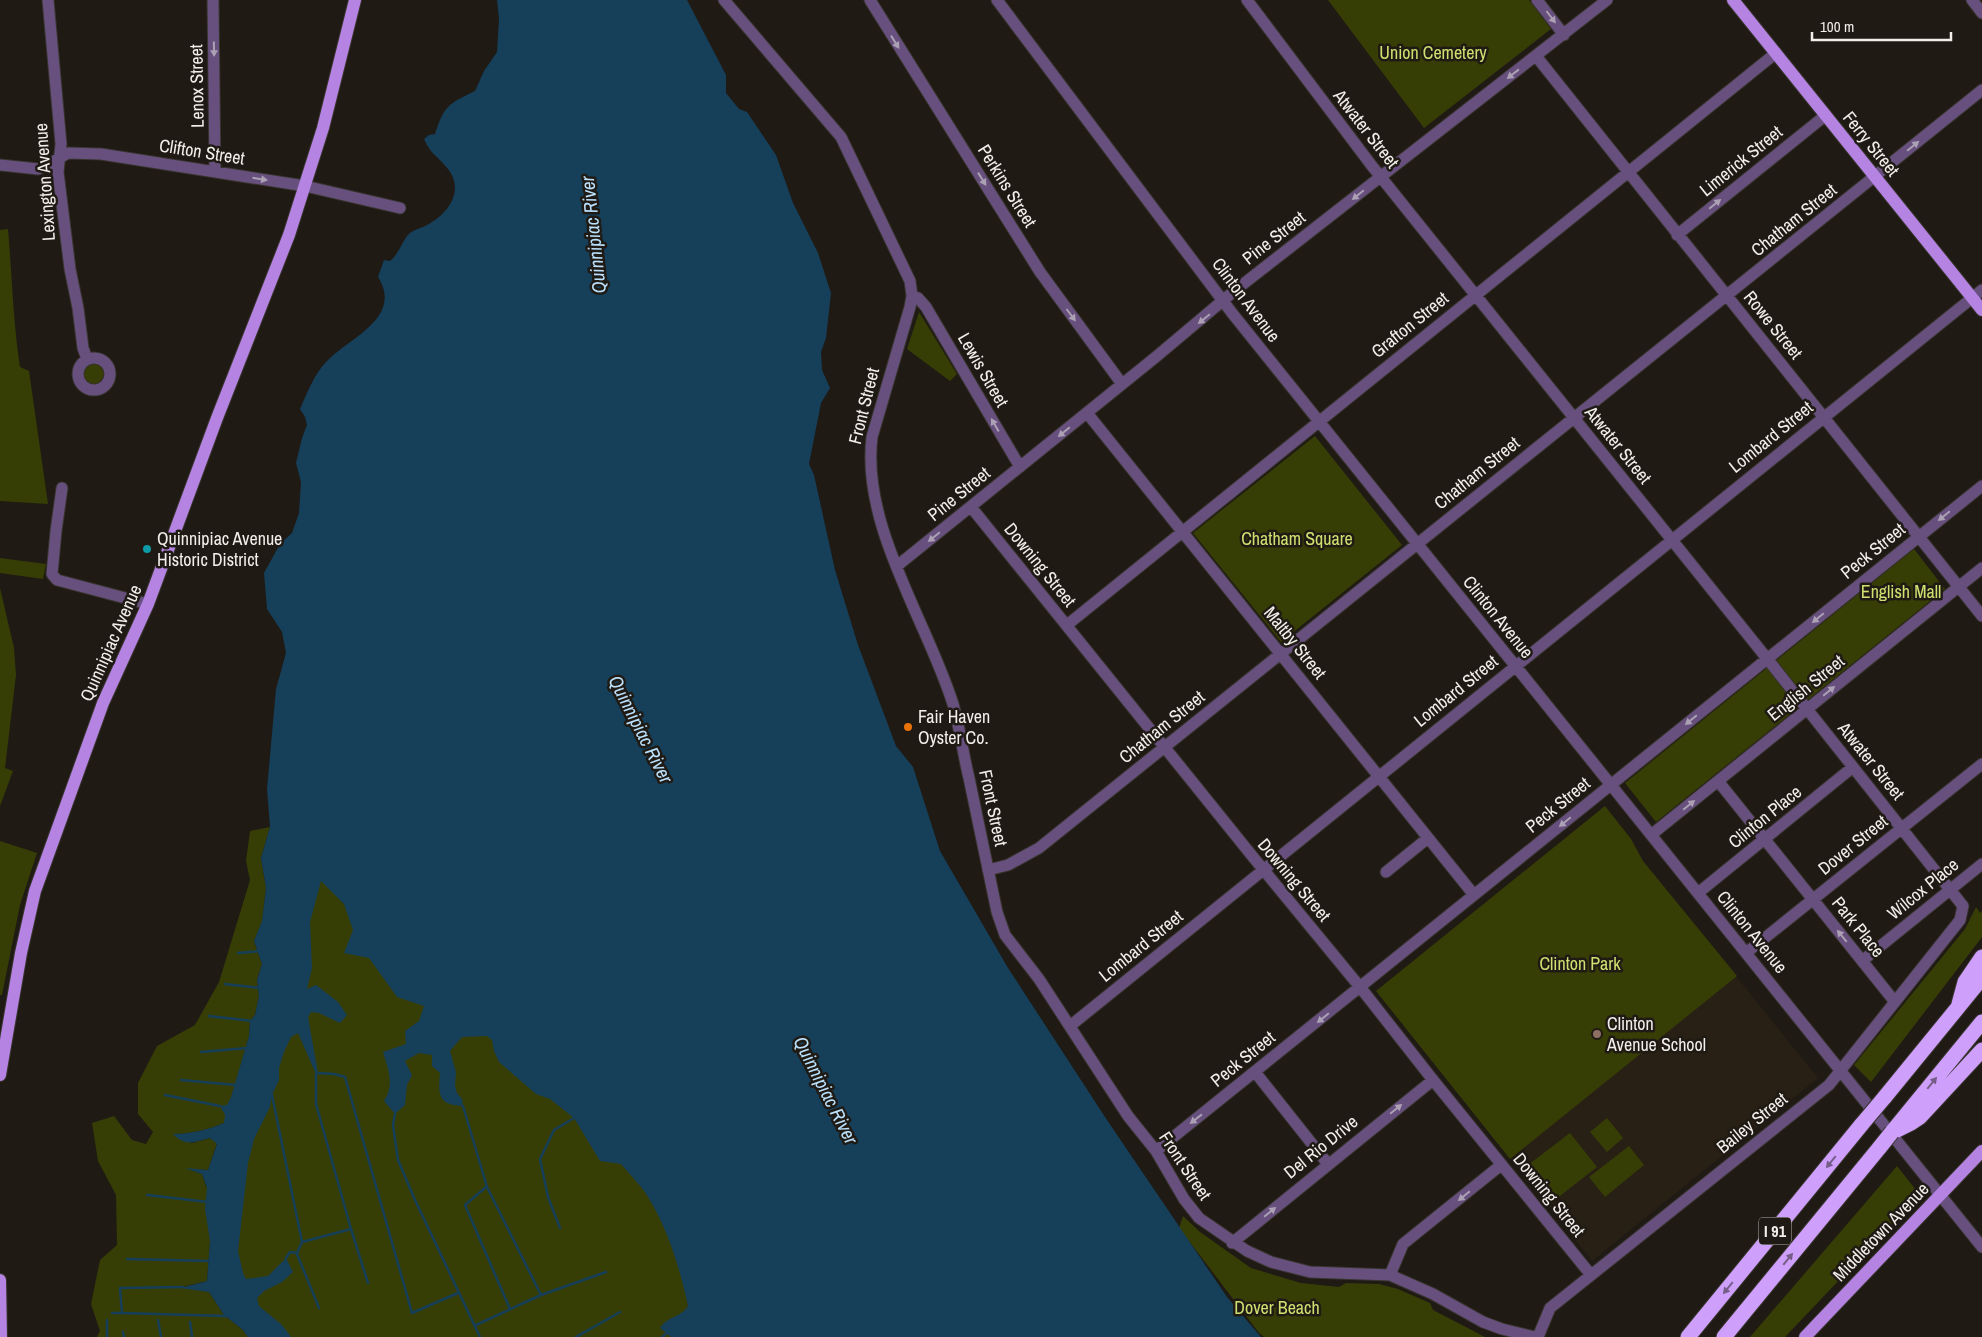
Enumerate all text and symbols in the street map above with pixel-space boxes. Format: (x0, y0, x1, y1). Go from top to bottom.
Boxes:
one-way arrow (1545, 10, 1556, 23)
scale bar (1812, 10, 1951, 42)
text: 100 m (1820, 16, 1854, 37)
one-way arrow (891, 35, 900, 48)
park label: Union Cemetery (1379, 40, 1487, 65)
one-way arrow (210, 41, 218, 57)
street label: Lenox Street (183, 44, 210, 128)
one-way arrow (1507, 68, 1520, 79)
street label: Atwater Street (1327, 83, 1405, 173)
street label: Ferry Street (1837, 106, 1905, 182)
street label: Limerick Street (1694, 119, 1787, 202)
street label: Lexington Avenue (28, 122, 61, 242)
street label: Clifton Street (158, 132, 247, 171)
street label: Perkins Street (972, 139, 1043, 232)
one-way arrow (1906, 140, 1919, 151)
one-way arrow (977, 173, 986, 186)
water label: Quinnipiac River (574, 174, 612, 295)
one-way arrow (252, 175, 268, 183)
street label: Chatham Street (1746, 177, 1842, 262)
one-way arrow (1351, 189, 1364, 200)
one-way arrow (1708, 198, 1721, 209)
street label: Pine Street (1237, 205, 1310, 270)
street label: Clinton Avenue (1206, 252, 1286, 347)
street label: Rowe Street (1738, 285, 1809, 364)
street label: Grafton Street (1366, 286, 1454, 364)
one-way arrow (1066, 308, 1076, 322)
one-way arrow (1197, 313, 1210, 324)
street label: Lewis Street (952, 328, 1015, 412)
street label: Front Street (842, 365, 885, 447)
street label: Lombard Street (1723, 395, 1818, 478)
street label: Atwater Street (1579, 400, 1658, 489)
one-way arrow (991, 419, 1000, 432)
one-way arrow (1058, 426, 1070, 437)
street label: Chatham Street (1429, 430, 1525, 515)
street label: Pine Street (922, 461, 995, 527)
one-way arrow (1938, 511, 1951, 522)
street label: Downing Street (999, 517, 1082, 612)
street label: Peck Street (1835, 517, 1910, 584)
place label: Quinnipiac Avenue Historic District (157, 526, 282, 572)
park label: Chatham Square (1241, 526, 1353, 551)
one-way arrow (928, 531, 940, 542)
marker: Quinnipiac Avenue Historic District (141, 543, 153, 555)
street label: Clinton Avenue (1457, 570, 1540, 663)
park label: English Mall (1861, 579, 1941, 604)
street label: Quinnipiac Avenue (74, 580, 147, 705)
street label: Maltby Street (1258, 601, 1332, 684)
one-way arrow (1811, 613, 1824, 624)
street label: Lombard Street (1408, 649, 1503, 732)
street label: English Street (1762, 649, 1850, 727)
water label: Quinnipiac River (603, 671, 680, 788)
street label: Chatham Street (1114, 684, 1210, 769)
one-way arrow (1823, 686, 1836, 697)
place label: Fair Haven Oyster Co. (918, 704, 990, 750)
one-way arrow (1685, 715, 1698, 726)
street label: Atwater Street (1832, 716, 1911, 805)
marker: Fair Haven Oyster Co. (902, 721, 914, 733)
street label: Front Street (973, 767, 1014, 849)
street label: Peck Street (1520, 771, 1595, 838)
street label: Clinton Place (1723, 779, 1807, 854)
one-way arrow (1683, 799, 1696, 810)
street label: Dover Street (1813, 809, 1893, 880)
one-way arrow (1558, 817, 1571, 828)
street label: Downing Street (1252, 833, 1337, 927)
street label: Wilcox Place (1882, 852, 1964, 925)
street label: Clinton Avenue (1711, 885, 1794, 978)
street label: Park Place (1826, 891, 1891, 962)
street label: Lombard Street (1093, 904, 1188, 987)
one-way arrow (1837, 930, 1848, 943)
park label: Clinton Park (1539, 951, 1621, 976)
place label: Clinton Avenue School (1606, 1011, 1706, 1057)
one-way arrow (1316, 1012, 1329, 1023)
street label: Peck Street (1205, 1025, 1280, 1092)
marker: Clinton Avenue School (1591, 1028, 1603, 1040)
water label: Quinnipiac River (788, 1032, 865, 1149)
one-way arrow (1927, 1076, 1938, 1089)
street label: Bailey Street (1711, 1086, 1792, 1159)
one-way arrow (1389, 1104, 1402, 1115)
street label: Del Rio Drive (1278, 1109, 1363, 1184)
one-way arrow (1190, 1114, 1203, 1125)
street label: Front Street (1153, 1126, 1218, 1205)
street label: Downing Street (1508, 1147, 1591, 1242)
one-way arrow (1826, 1155, 1837, 1168)
street label: Middletown Avenue (1827, 1177, 1934, 1287)
one-way arrow (1457, 1190, 1470, 1201)
one-way arrow (1263, 1206, 1276, 1217)
road number: I 91 (1759, 1218, 1791, 1244)
one-way arrow (1782, 1252, 1793, 1265)
one-way arrow (1723, 1281, 1734, 1294)
park label: Dover Beach (1234, 1295, 1320, 1320)

